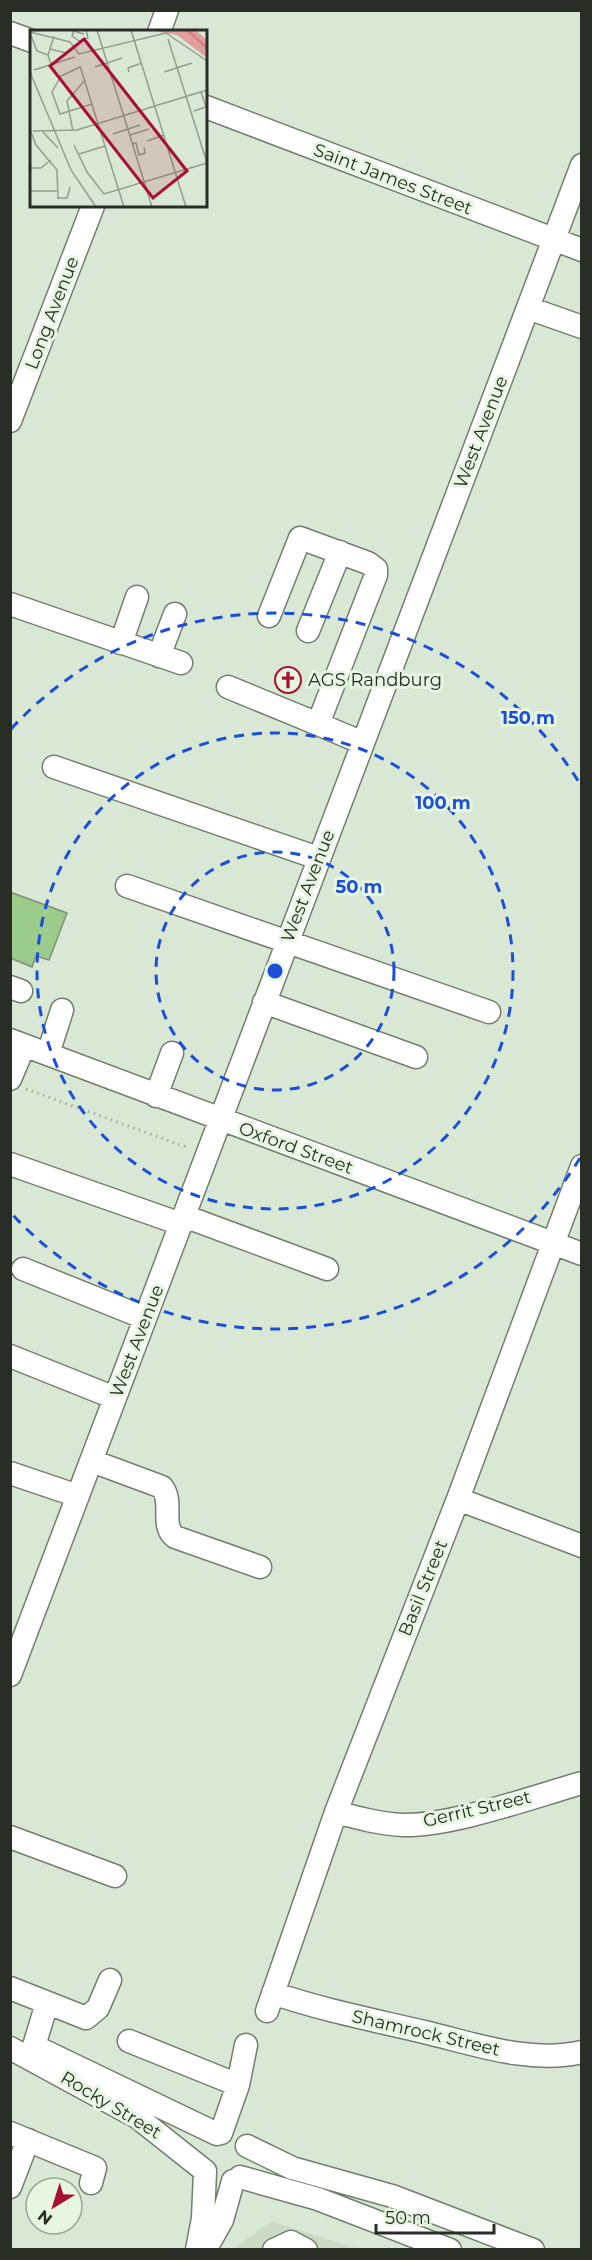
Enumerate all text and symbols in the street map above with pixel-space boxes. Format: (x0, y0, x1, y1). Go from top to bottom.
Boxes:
inset map (30, 30, 207, 207)
street label: Saint James Street (311, 139, 475, 219)
street label: Long Avenue (20, 253, 84, 372)
street label: West Avenue (449, 373, 513, 491)
church icon: AGS Randburg (273, 665, 303, 695)
place label: AGS Randburg (308, 669, 442, 691)
text: 150 m (501, 707, 555, 729)
text: 100 m (415, 792, 471, 814)
street label: West Avenue (276, 827, 340, 945)
text: 50 m (336, 876, 382, 898)
centre of rings (265, 961, 285, 981)
street label: Oxford Street (236, 1117, 356, 1179)
street label: West Avenue (105, 1282, 169, 1400)
street label: Basil Street (394, 1537, 452, 1639)
street label: Gerrit Street (421, 1786, 533, 1832)
street label: Shamrock Street (350, 2005, 502, 2061)
street label: Rocky Street (57, 2066, 165, 2144)
north arrow (24, 2176, 84, 2236)
scale bar (376, 2197, 494, 2235)
text: N (34, 2206, 56, 2229)
text: 50 m (385, 2207, 431, 2229)

